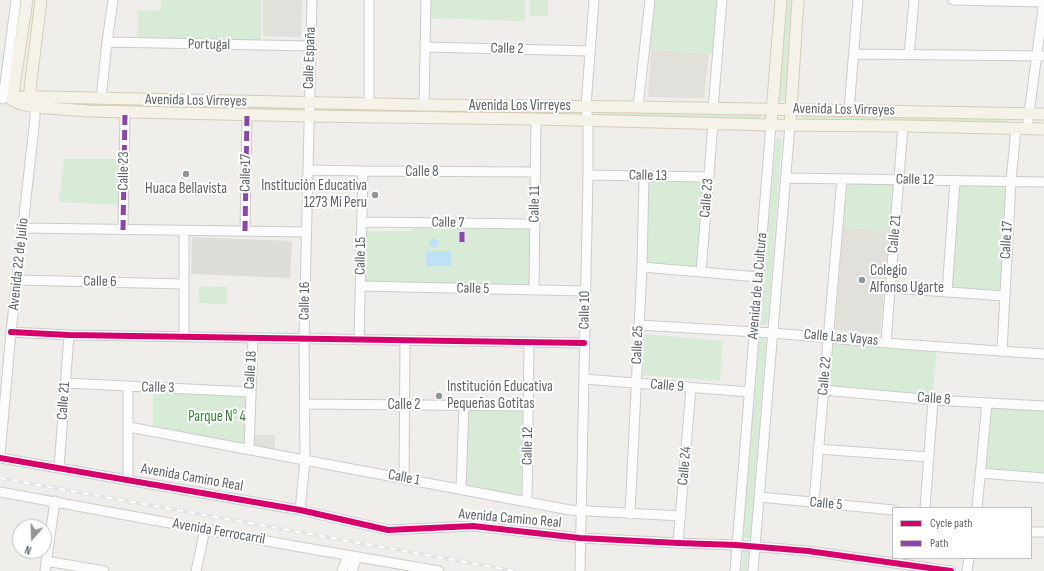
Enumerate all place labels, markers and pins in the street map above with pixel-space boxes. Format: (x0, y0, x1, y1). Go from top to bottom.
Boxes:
marker: Huaca Bellavista (181, 169, 191, 179)
place label: Institución Educativa 1273 Mi Peru (261, 177, 367, 212)
place label: Huaca Bellavista (145, 180, 227, 198)
marker: Institución Educativa 1273 Mi Peru (370, 190, 380, 200)
place label: Colegio Alfonso Ugarte (870, 262, 944, 297)
marker: Colegio Alfonso Ugarte (857, 275, 867, 285)
place label: Institución Educativa Pequeñas Gotitas (447, 378, 553, 413)
marker: Institución Educativa Pequeñas Gotitas (434, 391, 444, 401)

